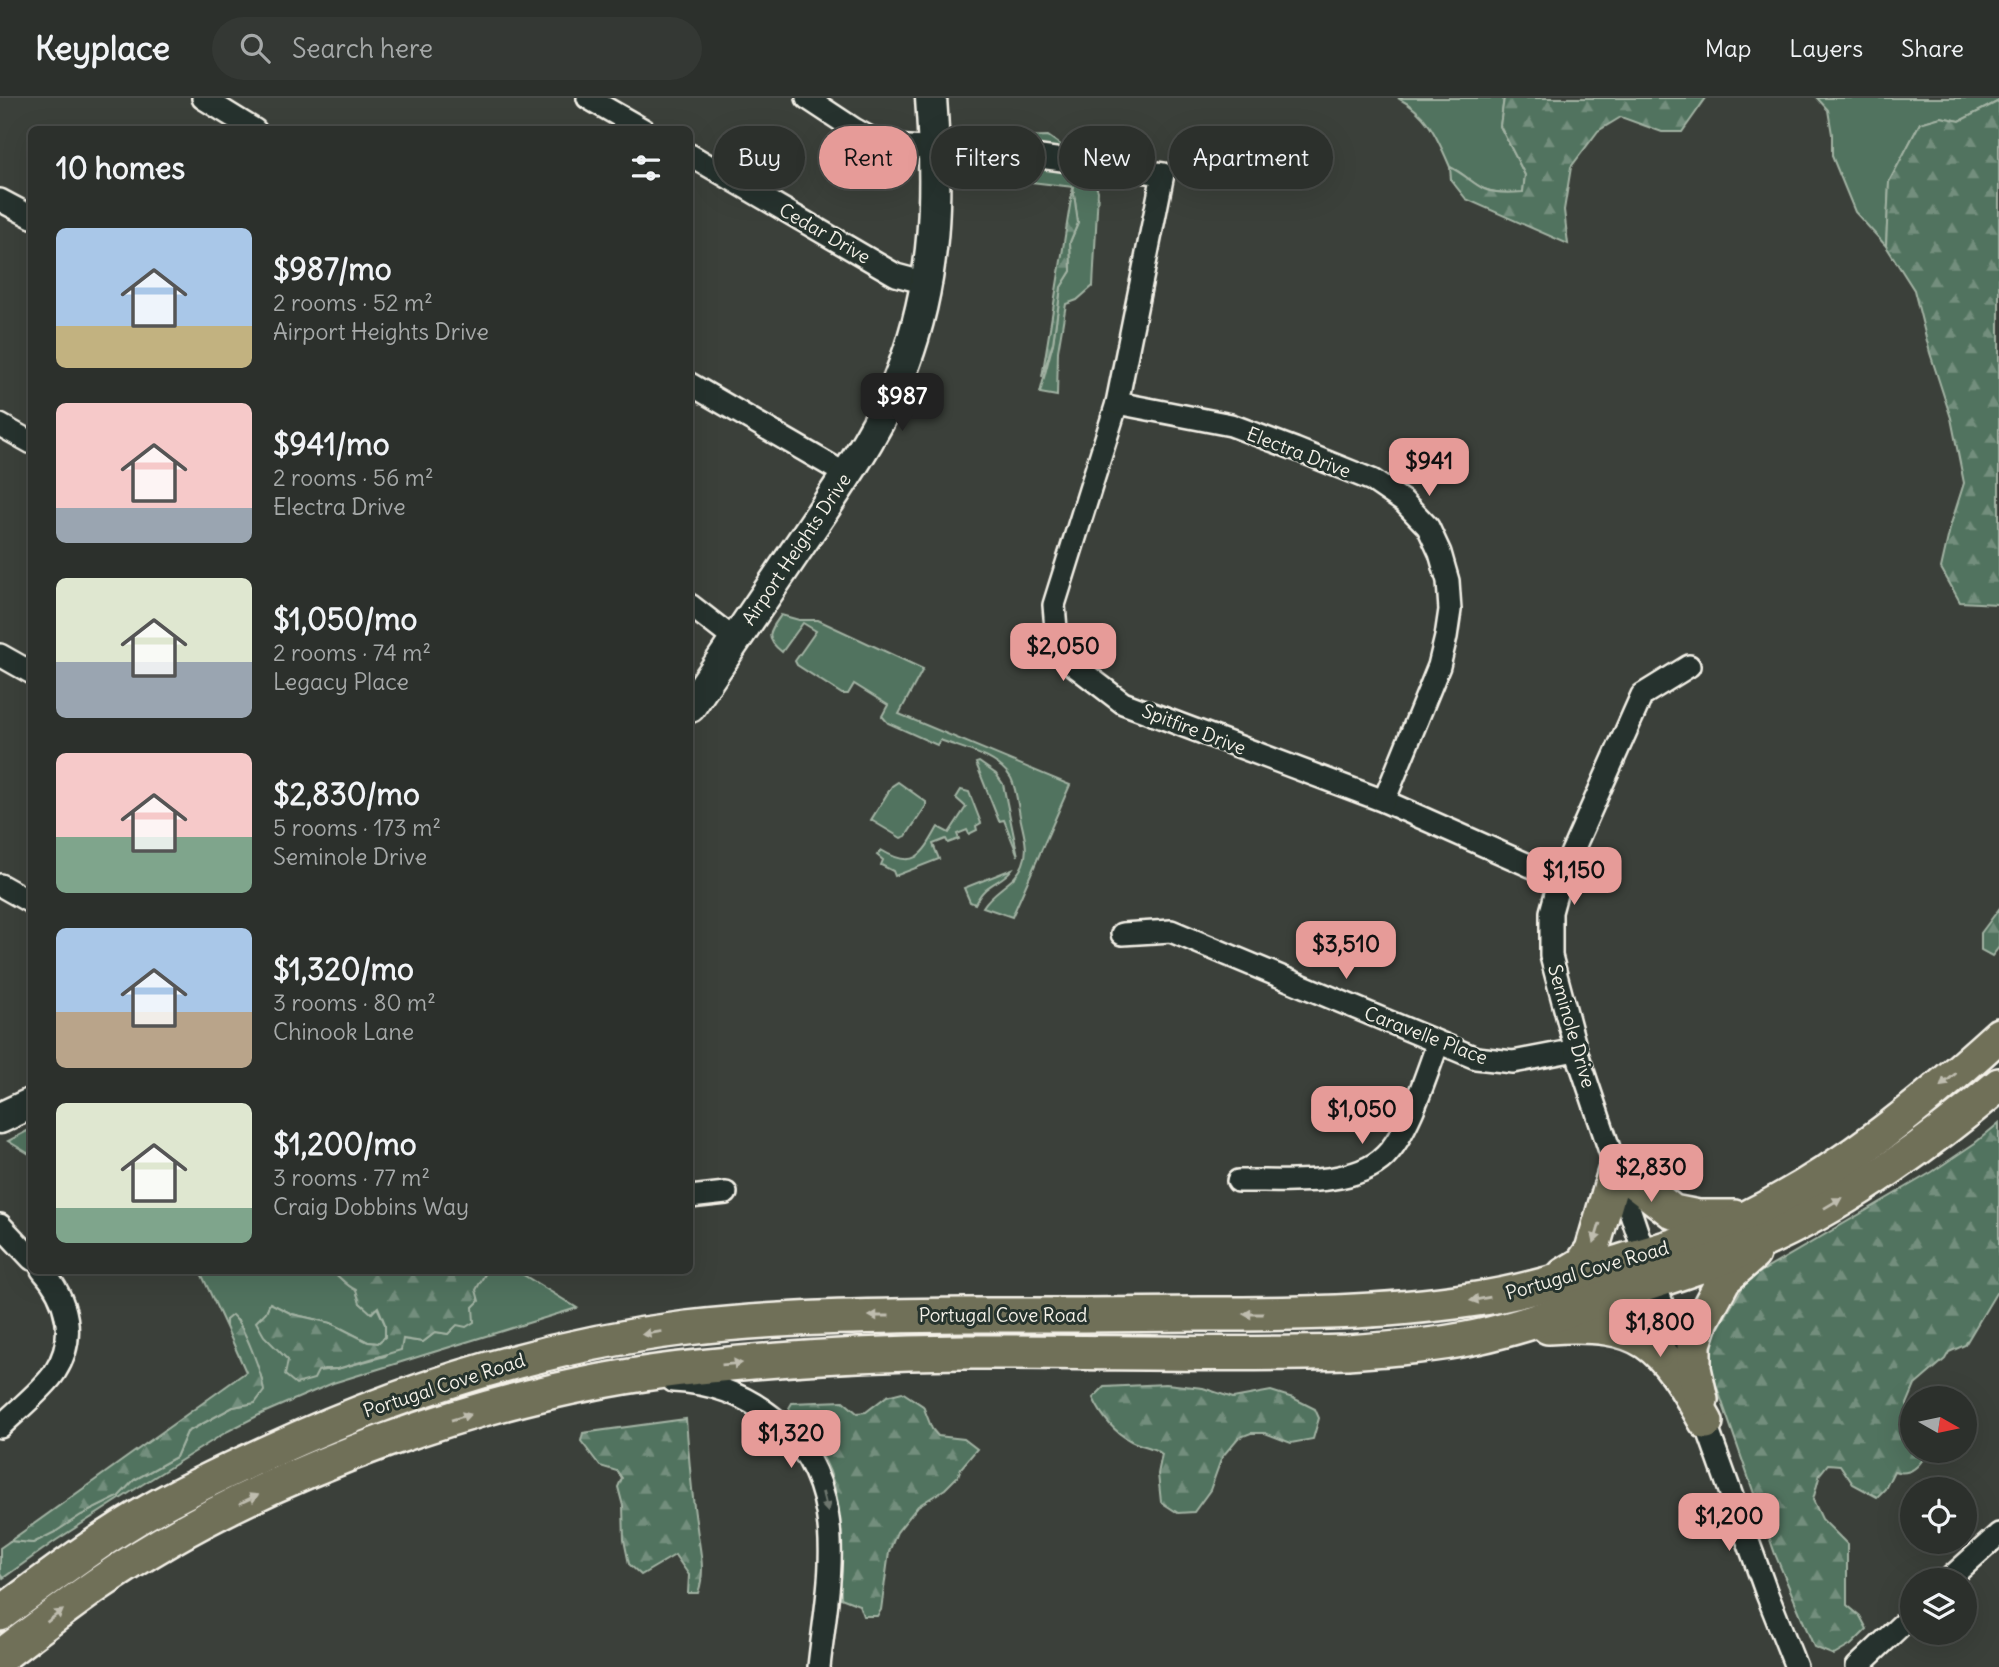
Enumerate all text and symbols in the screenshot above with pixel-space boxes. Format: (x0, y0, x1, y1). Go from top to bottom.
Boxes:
search box (212, 17, 702, 80)
text: Keyplace (35, 27, 170, 69)
icon: search (236, 29, 274, 67)
text: Search here (292, 32, 433, 65)
text: Map (1705, 33, 1751, 63)
text: Layers (1789, 33, 1863, 63)
text: Share (1901, 33, 1964, 63)
chip: Buy (714, 126, 805, 189)
chip: Rent (819, 126, 917, 189)
chip: Filters (931, 126, 1045, 189)
chip: New (1059, 126, 1155, 189)
chip: Apartment (1169, 126, 1333, 189)
text: 10 homes (56, 149, 185, 187)
icon: filters (627, 149, 665, 187)
street label: Cedar Drive (775, 197, 875, 269)
text: $987/mo (273, 250, 392, 288)
icon: home (112, 256, 196, 340)
text: 2 rooms · 52 m² (273, 288, 433, 317)
text: Airport Heights Drive (273, 317, 489, 346)
pin: $987 (861, 374, 943, 433)
text: $987 (877, 381, 927, 410)
street label: Electra Drive (1244, 421, 1354, 483)
text: $941/mo (273, 425, 390, 463)
icon: home (112, 431, 196, 515)
pin: $941 (1388, 438, 1470, 498)
text: $941 (1405, 446, 1453, 475)
text: 2 rooms · 56 m² (273, 463, 434, 492)
street label: Airport Heights Drive (736, 468, 856, 630)
text: Electra Drive (273, 492, 406, 521)
text: $1,050/mo (273, 600, 417, 638)
icon: home (112, 606, 196, 690)
pin: $2,050 (1006, 624, 1120, 683)
text: $2,050 (1026, 631, 1100, 660)
text: 2 rooms · 74 m² (273, 638, 431, 667)
text: Legacy Place (273, 667, 409, 696)
street label: Spitfire Drive (1139, 698, 1249, 760)
text: $2,830/mo (273, 775, 420, 813)
icon: home (112, 781, 196, 865)
text: 5 rooms · 173 m² (273, 813, 441, 842)
text: Seminole Drive (273, 842, 427, 871)
pin: $1,150 (1517, 848, 1631, 907)
text: $1,150 (1543, 855, 1605, 884)
pin: $3,510 (1289, 922, 1403, 981)
text: $3,510 (1312, 929, 1380, 958)
text: $1,320/mo (273, 950, 414, 988)
icon: home (112, 956, 196, 1040)
street label: Seminole Drive (1543, 961, 1601, 1091)
text: 3 rooms · 80 m² (273, 988, 436, 1017)
street label: Caravelle Place (1361, 1000, 1491, 1070)
text: Chinook Lane (273, 1017, 414, 1046)
one-way arrow (1939, 1072, 1957, 1088)
pin: $1,050 (1305, 1086, 1419, 1146)
text: $1,050 (1327, 1094, 1397, 1123)
text: $1,200/mo (273, 1125, 417, 1163)
icon: home (112, 1131, 196, 1215)
pin: $2,830 (1594, 1144, 1708, 1204)
text: $2,830 (1615, 1152, 1687, 1181)
text: 3 rooms · 77 m² (273, 1163, 430, 1192)
text: Craig Dobbins Way (273, 1192, 469, 1221)
one-way arrow (1823, 1197, 1842, 1209)
one-way arrow (1592, 1223, 1602, 1244)
street label: Portugal Cove Road (1503, 1235, 1671, 1305)
one-way arrow (1469, 1293, 1491, 1304)
pin: $1,800 (1603, 1300, 1717, 1359)
street label: Portugal Cove Road (919, 1303, 1087, 1327)
text: $1,800 (1625, 1307, 1695, 1336)
one-way arrow (1242, 1308, 1264, 1320)
one-way arrow (867, 1310, 889, 1322)
one-way arrow (641, 1328, 663, 1339)
street label: Portugal Cove Road (360, 1348, 528, 1422)
one-way arrow (721, 1358, 743, 1369)
north arrow (1900, 1386, 1978, 1463)
map controls (1900, 1386, 1977, 1645)
pin: $1,320 (734, 1410, 848, 1470)
one-way arrow (451, 1411, 472, 1421)
text: $1,320 (757, 1418, 825, 1447)
button: locate (1900, 1477, 1977, 1554)
one-way arrow (820, 1491, 830, 1512)
one-way arrow (239, 1493, 259, 1505)
pin: $1,200 (1672, 1494, 1786, 1553)
text: $1,200 (1694, 1501, 1764, 1530)
button: layers (1900, 1568, 1977, 1645)
one-way arrow (45, 1609, 63, 1624)

